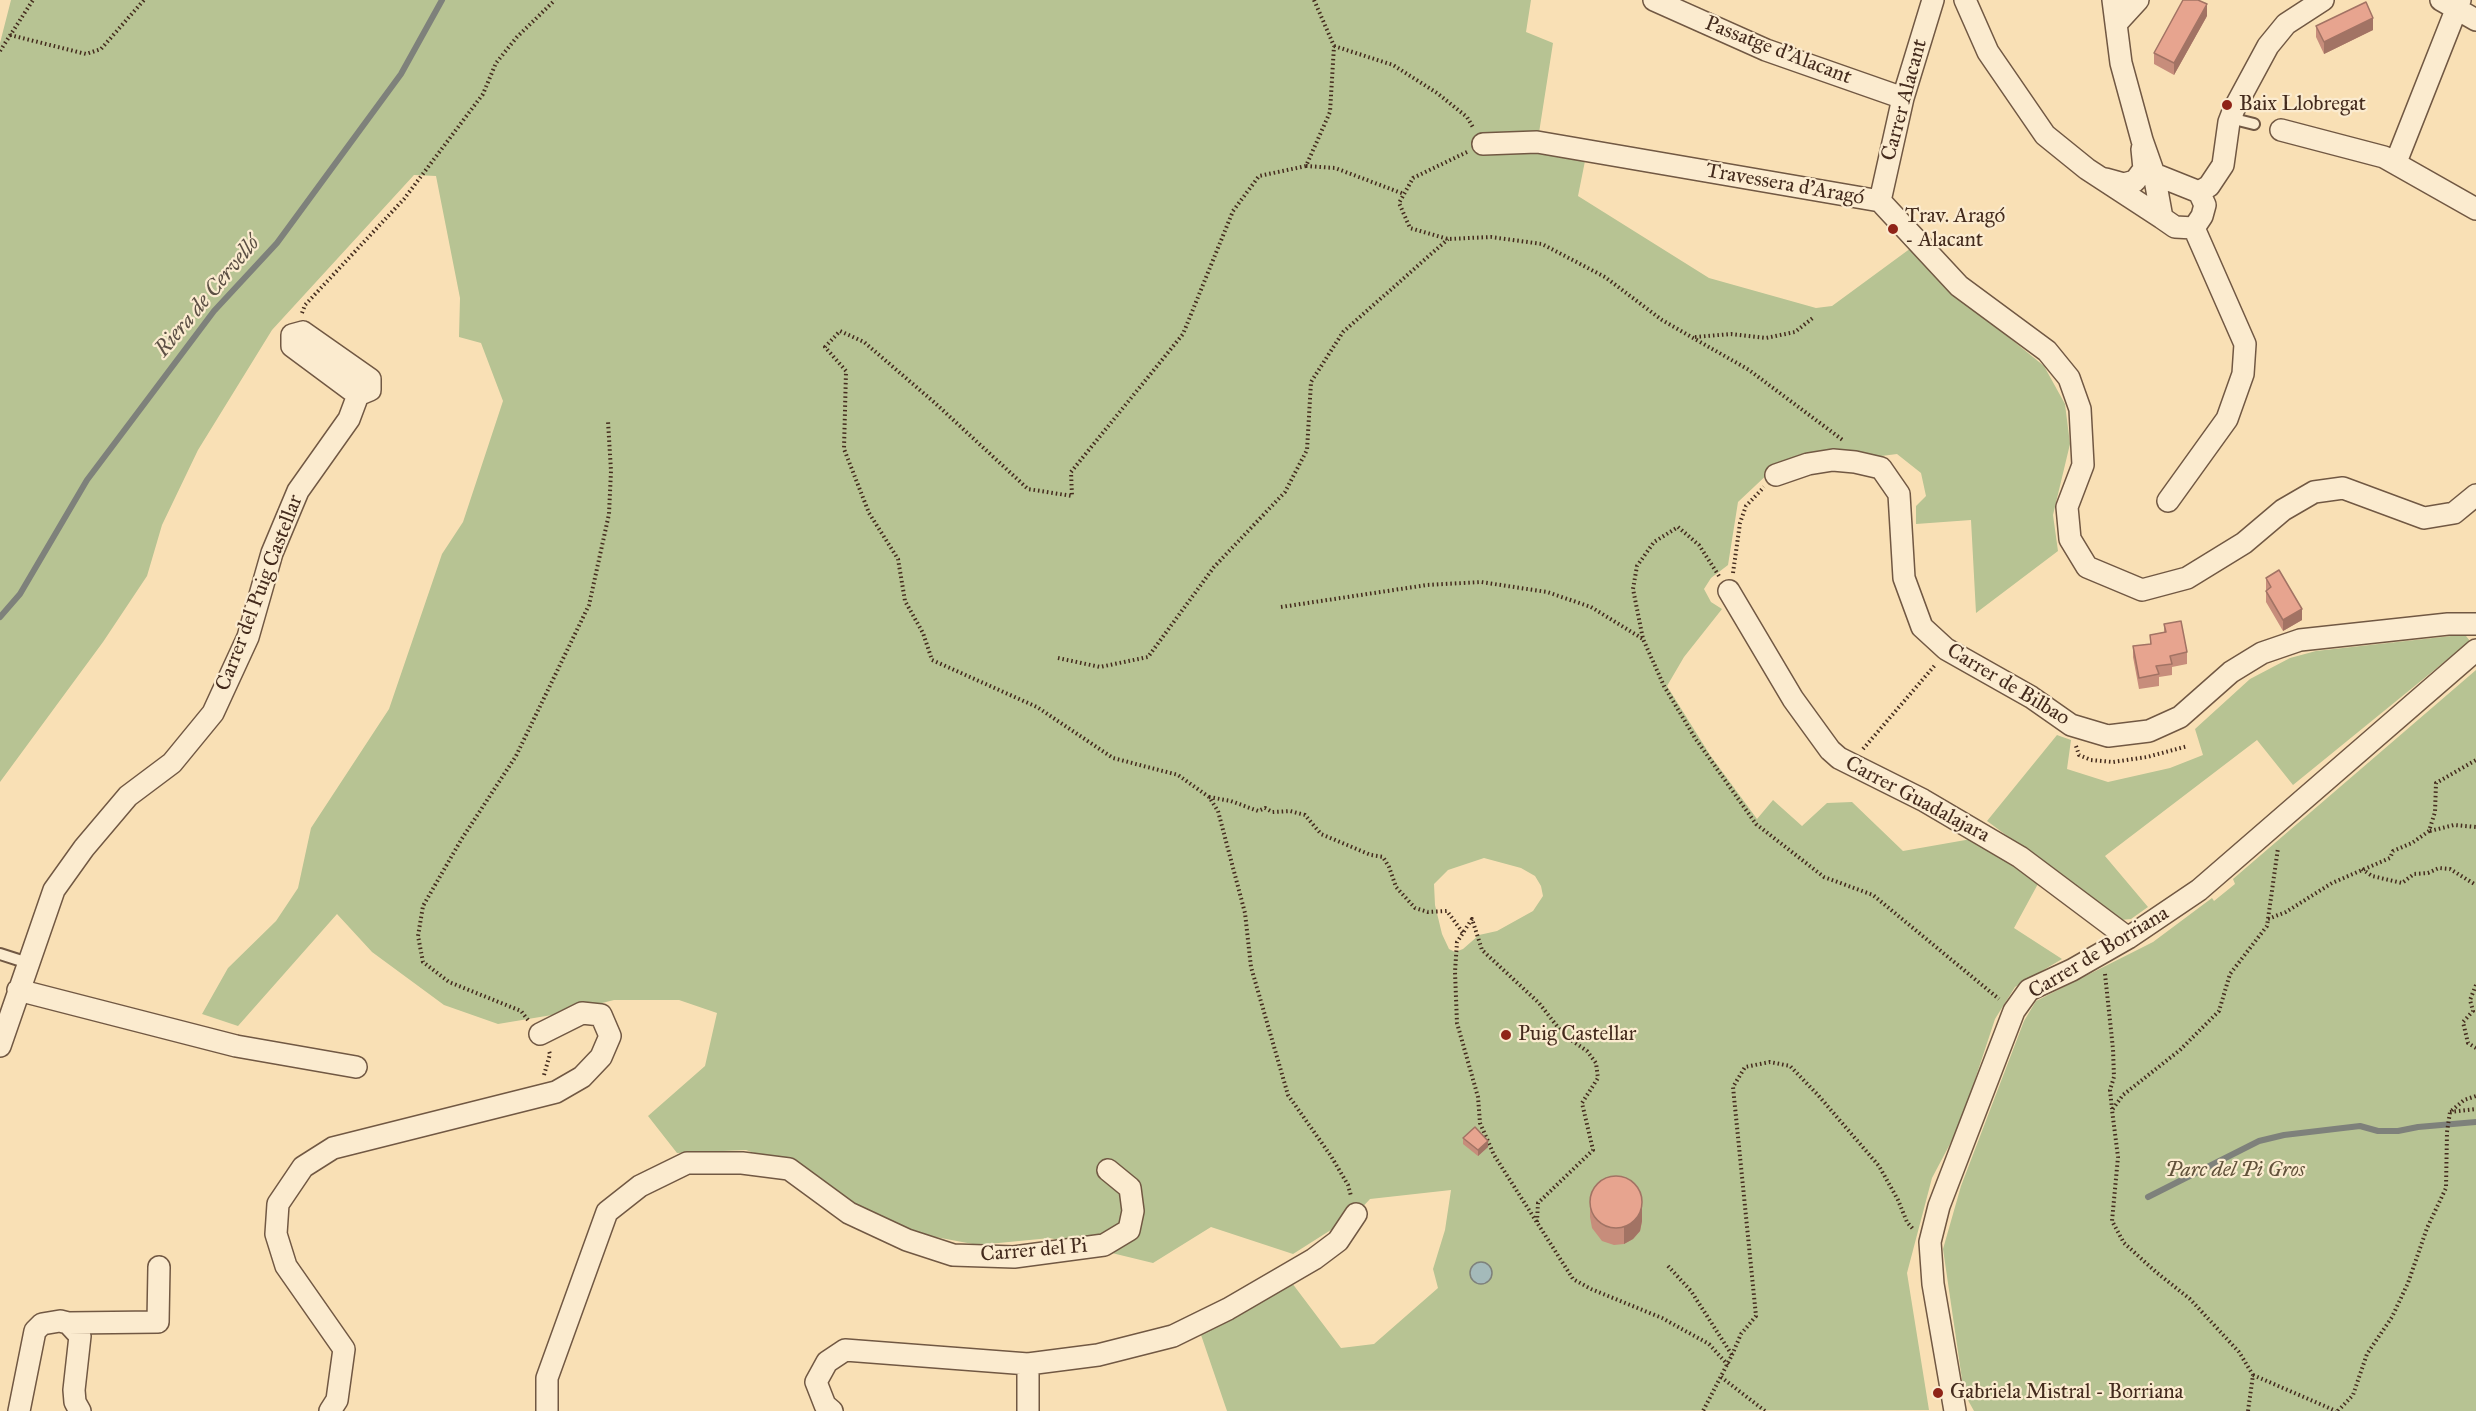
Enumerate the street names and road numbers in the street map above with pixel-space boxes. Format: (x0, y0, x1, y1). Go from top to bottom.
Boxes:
street label: Passatge d'Alacant (1701, 11, 1855, 91)
street label: Carrer Alacant (1877, 36, 1933, 164)
street label: Travessera d'Aragó (1704, 159, 1866, 211)
street label: Carrer del Puig Castellar (211, 491, 309, 695)
street label: Carrer de Bilbao (1942, 638, 2074, 732)
street label: Carrer Guadalajara (1840, 751, 1994, 849)
street label: Carrer de Borriana (2024, 901, 2174, 1005)
street label: Carrer del Pi (979, 1234, 1089, 1268)

